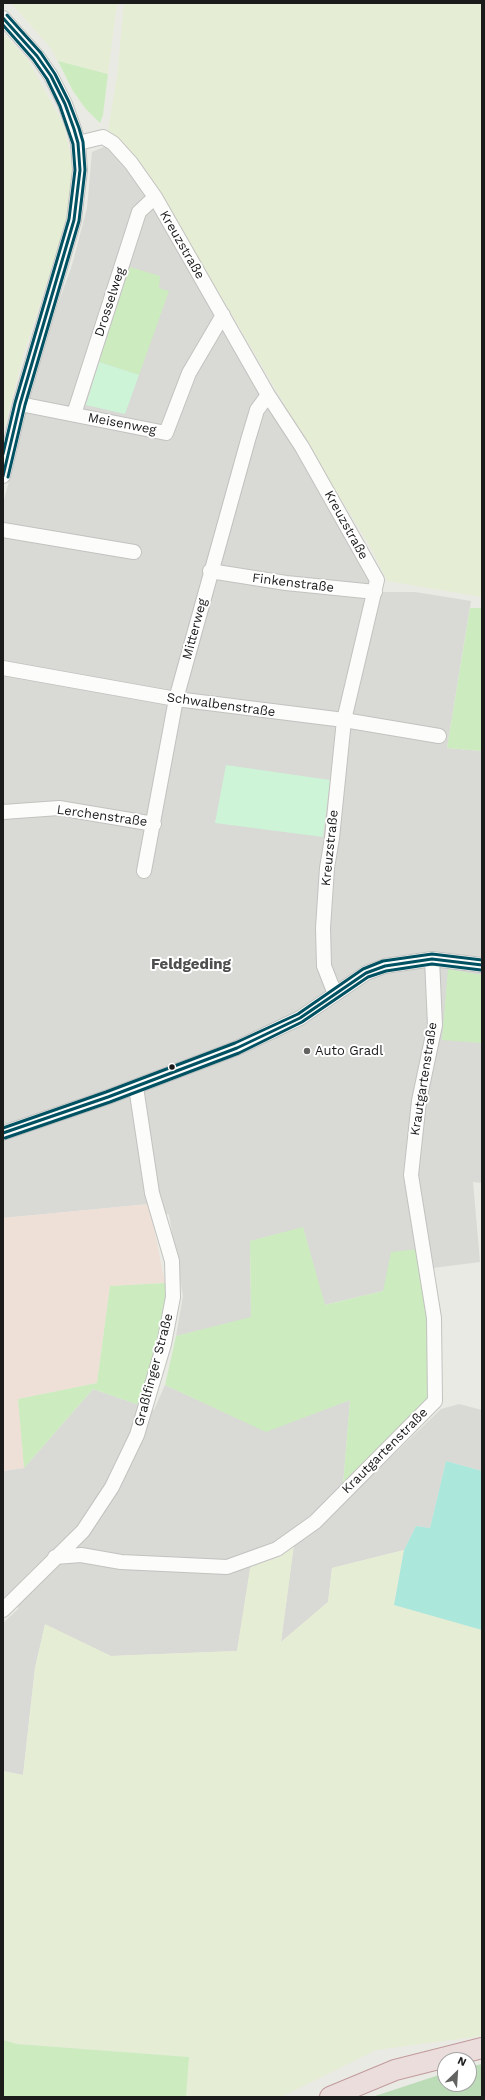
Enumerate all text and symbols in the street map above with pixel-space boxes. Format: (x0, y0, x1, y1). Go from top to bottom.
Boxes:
street label: Kreuzstraße (156, 208, 208, 282)
street label: Drosselweg (91, 265, 129, 339)
street label: Meisenweg (86, 410, 158, 438)
street label: Kreuzstraße (321, 488, 371, 562)
street label: Finkenstraße (251, 570, 335, 596)
street label: Mitterweg (179, 597, 211, 661)
street label: Schwalbenstraße (166, 690, 276, 720)
street label: Lerchenstraße (56, 802, 148, 830)
street label: Kreuzstraße (318, 809, 342, 887)
district label: Feldgeding (151, 956, 231, 974)
street label: Krautgartenstraße (407, 1021, 441, 1137)
place label: Auto Gradl (315, 1043, 383, 1059)
marker: Auto Gradl (302, 1046, 312, 1056)
unlabelled marker (167, 1062, 177, 1072)
street label: Graßlfinger Straße (131, 1312, 177, 1428)
street label: Krautgartenstraße (339, 1405, 431, 1497)
north arrow (437, 2052, 477, 2092)
text: N (455, 2054, 468, 2069)

